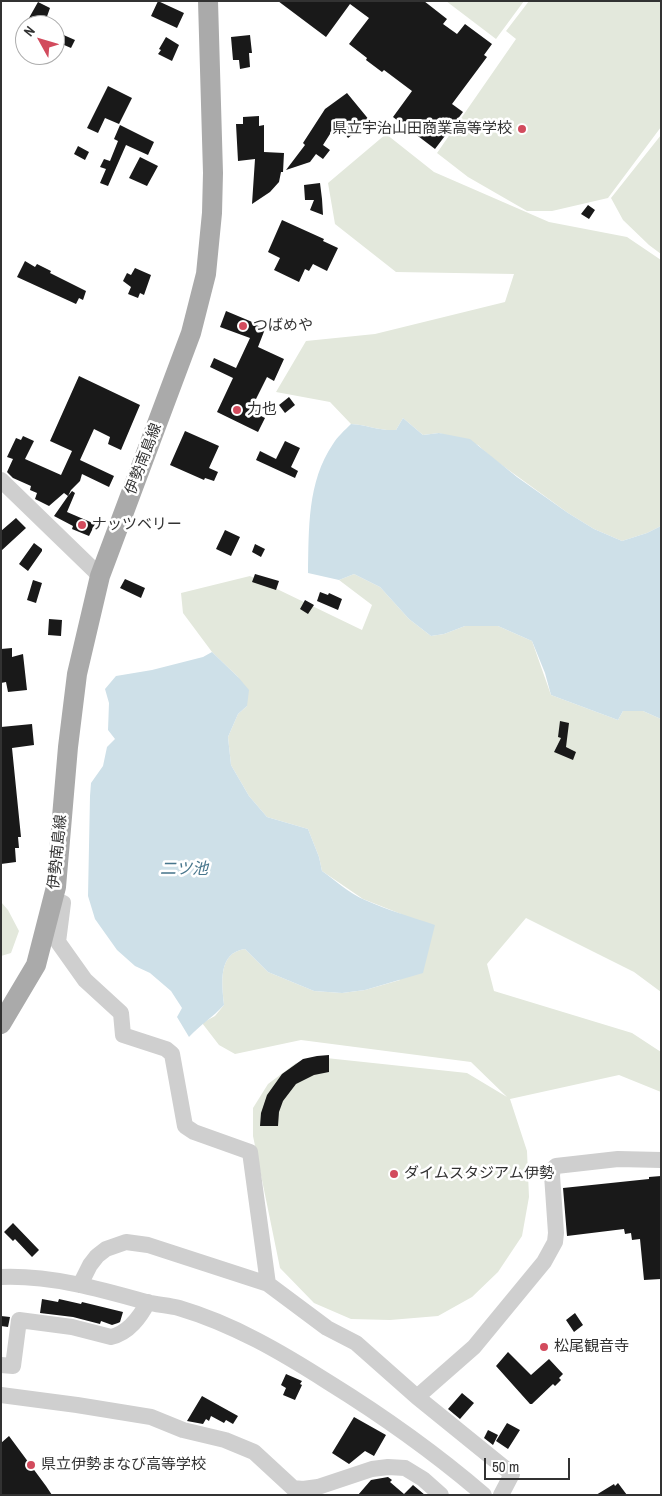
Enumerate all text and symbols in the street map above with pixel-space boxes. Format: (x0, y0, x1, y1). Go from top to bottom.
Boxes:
north arrow (15, 15, 65, 65)
text: N (20, 22, 39, 40)
place label: 県立宇治山田商業高等学校 (332, 120, 512, 138)
marker: 県立宇治山田商業高等学校 (516, 123, 528, 135)
place label: つばめや (253, 317, 313, 335)
marker: つばめや (237, 320, 249, 332)
place label: 力也 (247, 401, 277, 419)
marker: 力也 (231, 404, 243, 416)
street label: 伊勢南島線 (122, 421, 166, 497)
place label: ナッツベリー (92, 516, 182, 534)
marker: ナッツベリー (76, 519, 88, 531)
street label: 伊勢南島線 (45, 814, 71, 890)
water label: 二ツ池 (160, 860, 208, 880)
place label: ダイムスタジアム伊勢 (404, 1165, 554, 1183)
marker: ダイムスタジアム伊勢 (388, 1168, 400, 1180)
place label: 松尾観音寺 (554, 1338, 629, 1356)
marker: 松尾観音寺 (538, 1341, 550, 1353)
scale bar (487, 1448, 573, 1480)
place label: 県立伊勢まなび高等学校 (41, 1456, 206, 1474)
text: 50 m (492, 1456, 519, 1477)
marker: 県立伊勢まなび高等学校 (25, 1459, 37, 1471)

